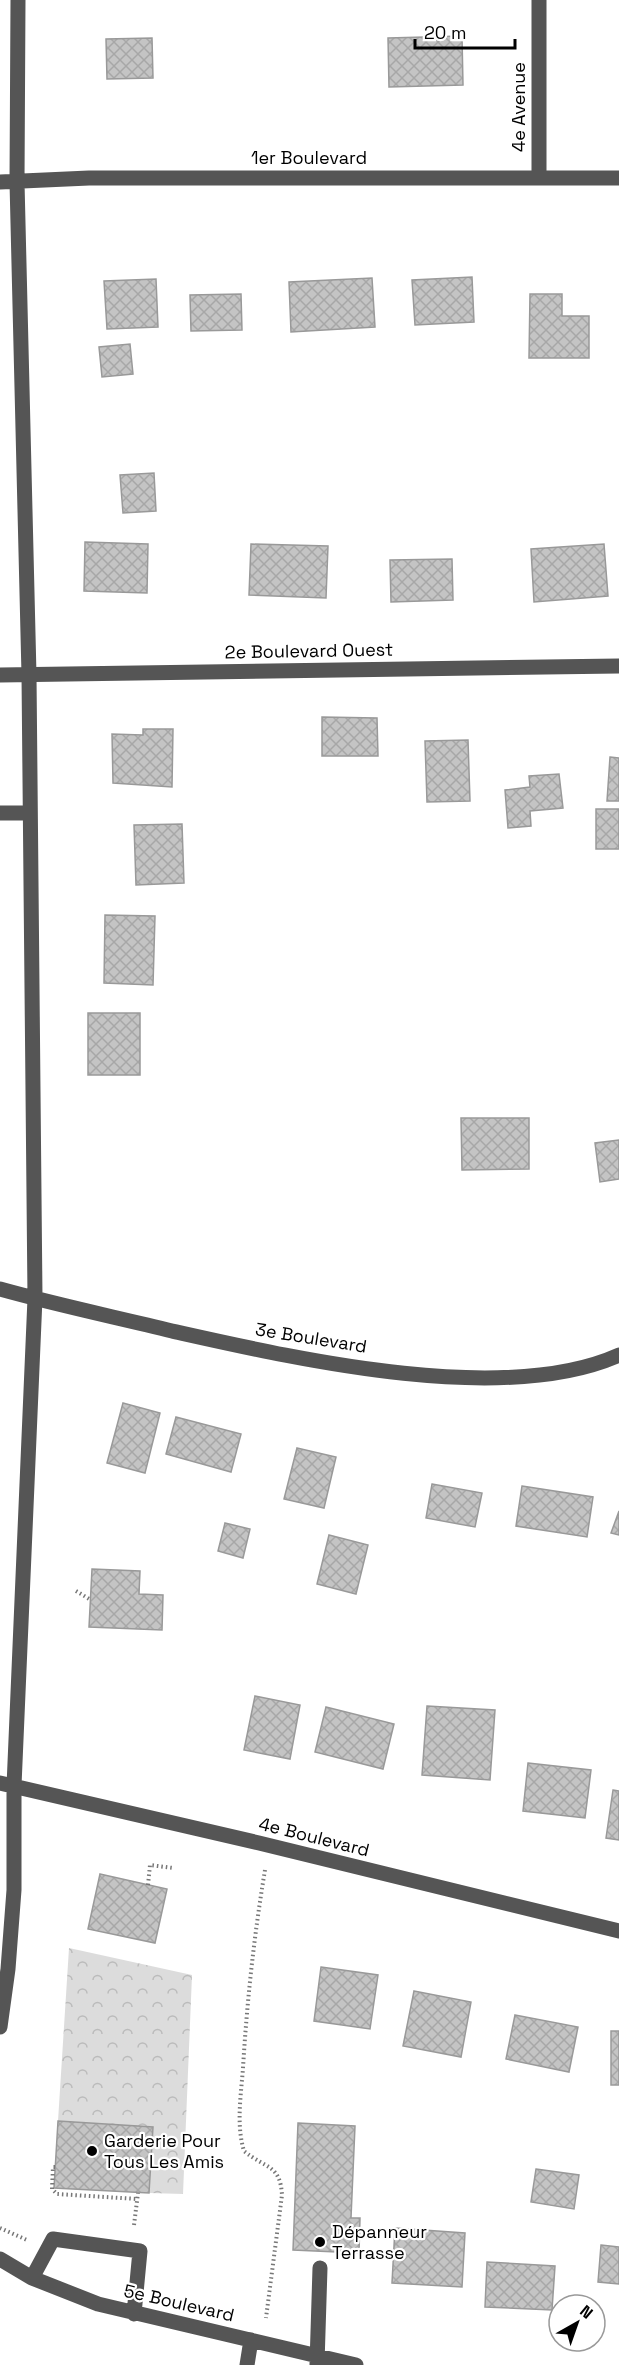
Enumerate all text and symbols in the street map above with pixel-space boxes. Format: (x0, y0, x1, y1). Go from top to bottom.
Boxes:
scale bar (415, 12, 516, 50)
text: 20 m (424, 21, 467, 44)
street label: 4e Avenue (507, 62, 530, 152)
street label: 1er Boulevard (251, 146, 367, 169)
street label: 2e Boulevard Ouest (224, 638, 393, 663)
street label: 3e Boulevard (254, 1317, 369, 1358)
street label: 4e Boulevard (256, 1812, 372, 1861)
place label: Garderie Pour Tous Les Amis (104, 2129, 224, 2173)
marker: Garderie Pour Tous Les Amis (85, 2144, 99, 2158)
place label: Dépanneur Terrasse (332, 2220, 427, 2264)
marker: Dépanneur Terrasse (313, 2235, 327, 2249)
street label: 5e Boulevard (122, 2279, 237, 2326)
north arrow (547, 2293, 607, 2353)
text: N (575, 2300, 597, 2323)

